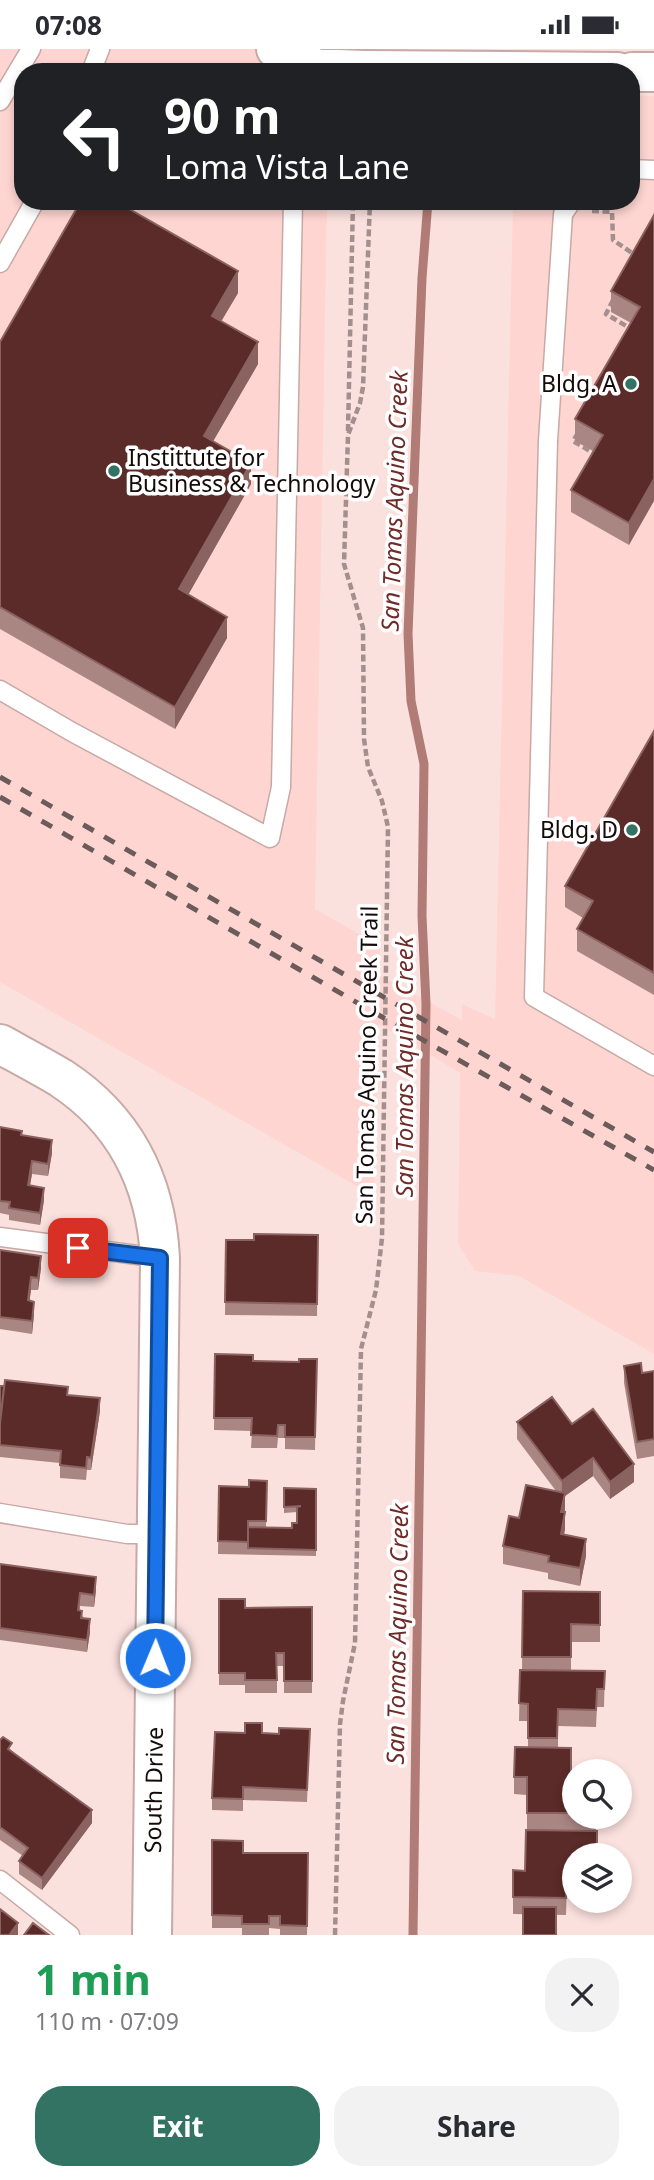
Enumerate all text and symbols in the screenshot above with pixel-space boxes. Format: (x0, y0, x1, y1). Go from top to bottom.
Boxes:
text: 07:08 (35, 7, 102, 43)
text: 90 m (164, 82, 281, 148)
icon: left (49, 91, 140, 182)
text: Loma Vista Lane (164, 145, 409, 188)
place label: Bldg. A (541, 367, 617, 399)
water label: San Tomas Aquino Creek (372, 369, 415, 632)
marker: Bldg. A (623, 376, 639, 392)
place label: Instittute for Business & Technology (128, 441, 376, 499)
marker: Instittute for Business & Technology (106, 463, 122, 479)
place label: Bldg. D (540, 813, 618, 845)
marker: Bldg. D (624, 822, 640, 838)
street label: San Tomas Aquino Creek Trail (347, 905, 385, 1225)
water label: San Tomas Aquino Creek (387, 935, 420, 1198)
pin (48, 1218, 108, 1278)
icon: arrive (59, 1229, 97, 1267)
water label: San Tomas Aquino Creek (378, 1502, 415, 1765)
position arrow (118, 1621, 192, 1695)
street label: South Drive (136, 1727, 170, 1853)
map controls (562, 1759, 632, 1913)
button: search (562, 1759, 632, 1829)
button: layers (562, 1843, 632, 1913)
text: 1 min (35, 1950, 151, 2007)
button: close (545, 1958, 619, 2032)
text: 110 m · 07:09 (35, 2005, 179, 2037)
button: Exit (35, 2086, 320, 2166)
button: Share (334, 2086, 619, 2166)

